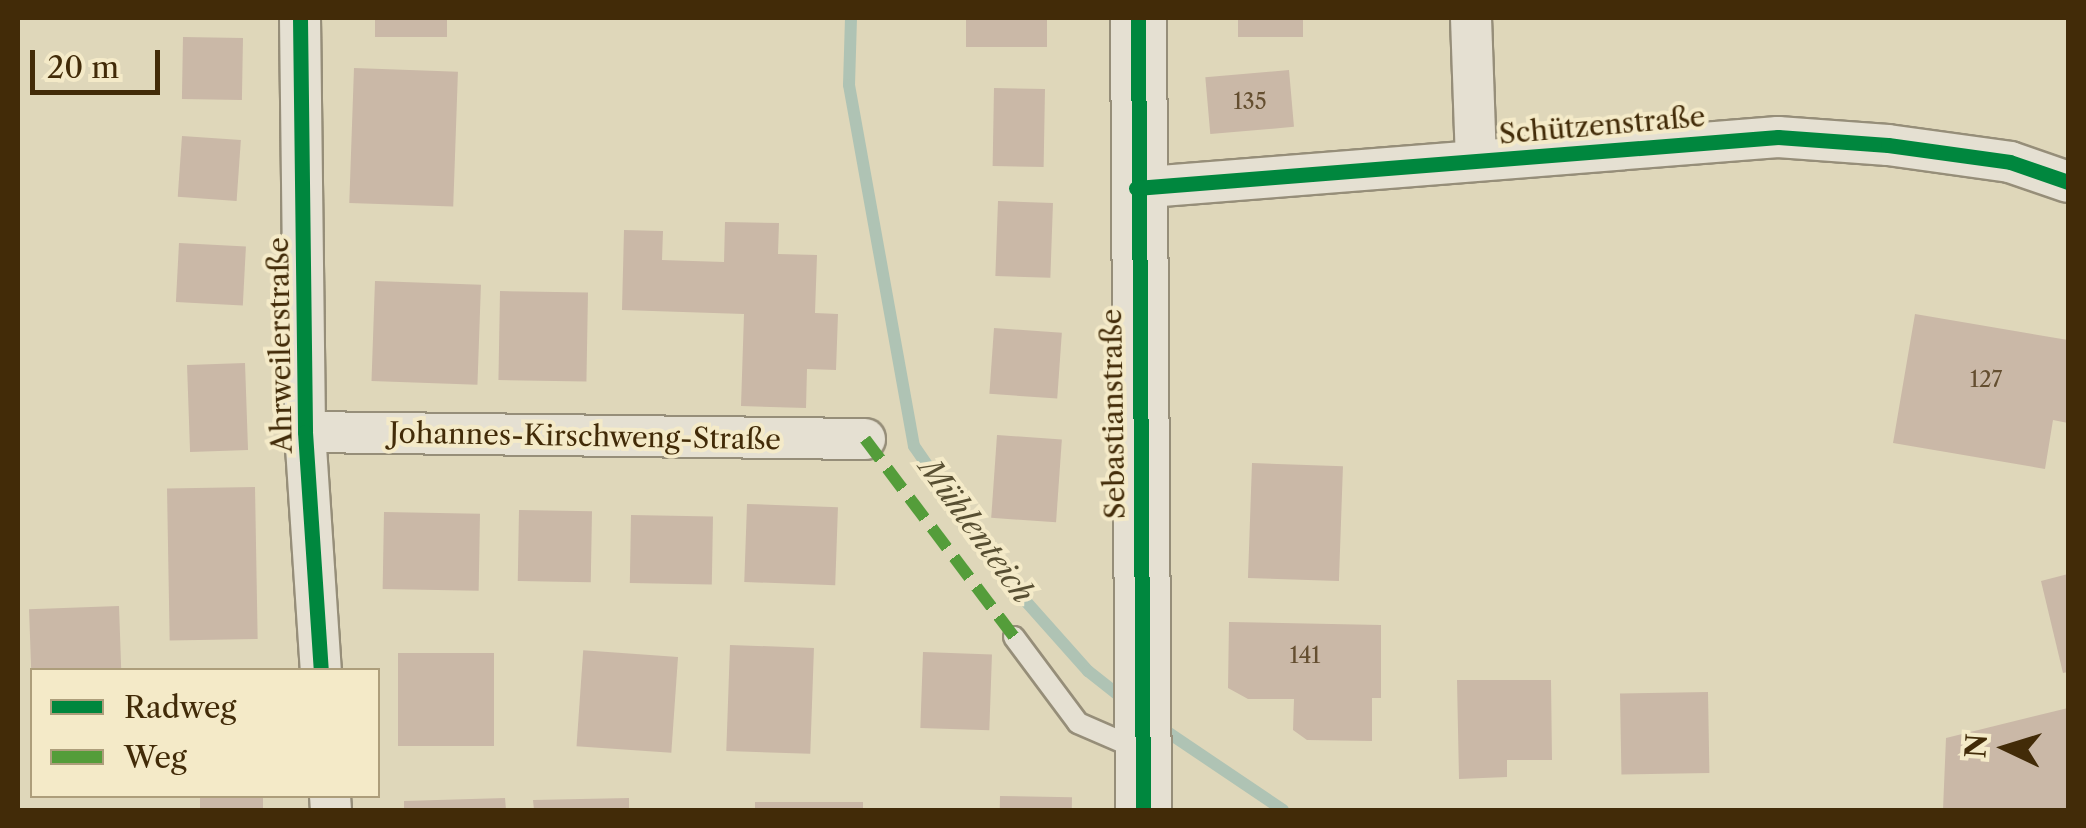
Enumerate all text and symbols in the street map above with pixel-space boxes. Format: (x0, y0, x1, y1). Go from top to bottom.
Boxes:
scale bar (35, 30, 165, 92)
text: 20 m (47, 49, 119, 86)
house number: 135 (1233, 89, 1267, 115)
street label: Schützenstraße (1498, 99, 1706, 151)
street label: Ahrweilerstraße (261, 237, 299, 453)
street label: Sebastianstraße (1094, 309, 1132, 519)
house number: 127 (1970, 367, 2002, 393)
street label: Johannes-Kirschweng-Straße (389, 416, 781, 456)
water label: Mühlenteich (911, 451, 1041, 611)
house number: 141 (1289, 643, 1321, 669)
legend (30, 668, 380, 798)
text: Radweg (124, 689, 236, 726)
north arrow (1956, 698, 2056, 798)
text: N (1958, 733, 1994, 759)
text: Weg (124, 739, 187, 776)

